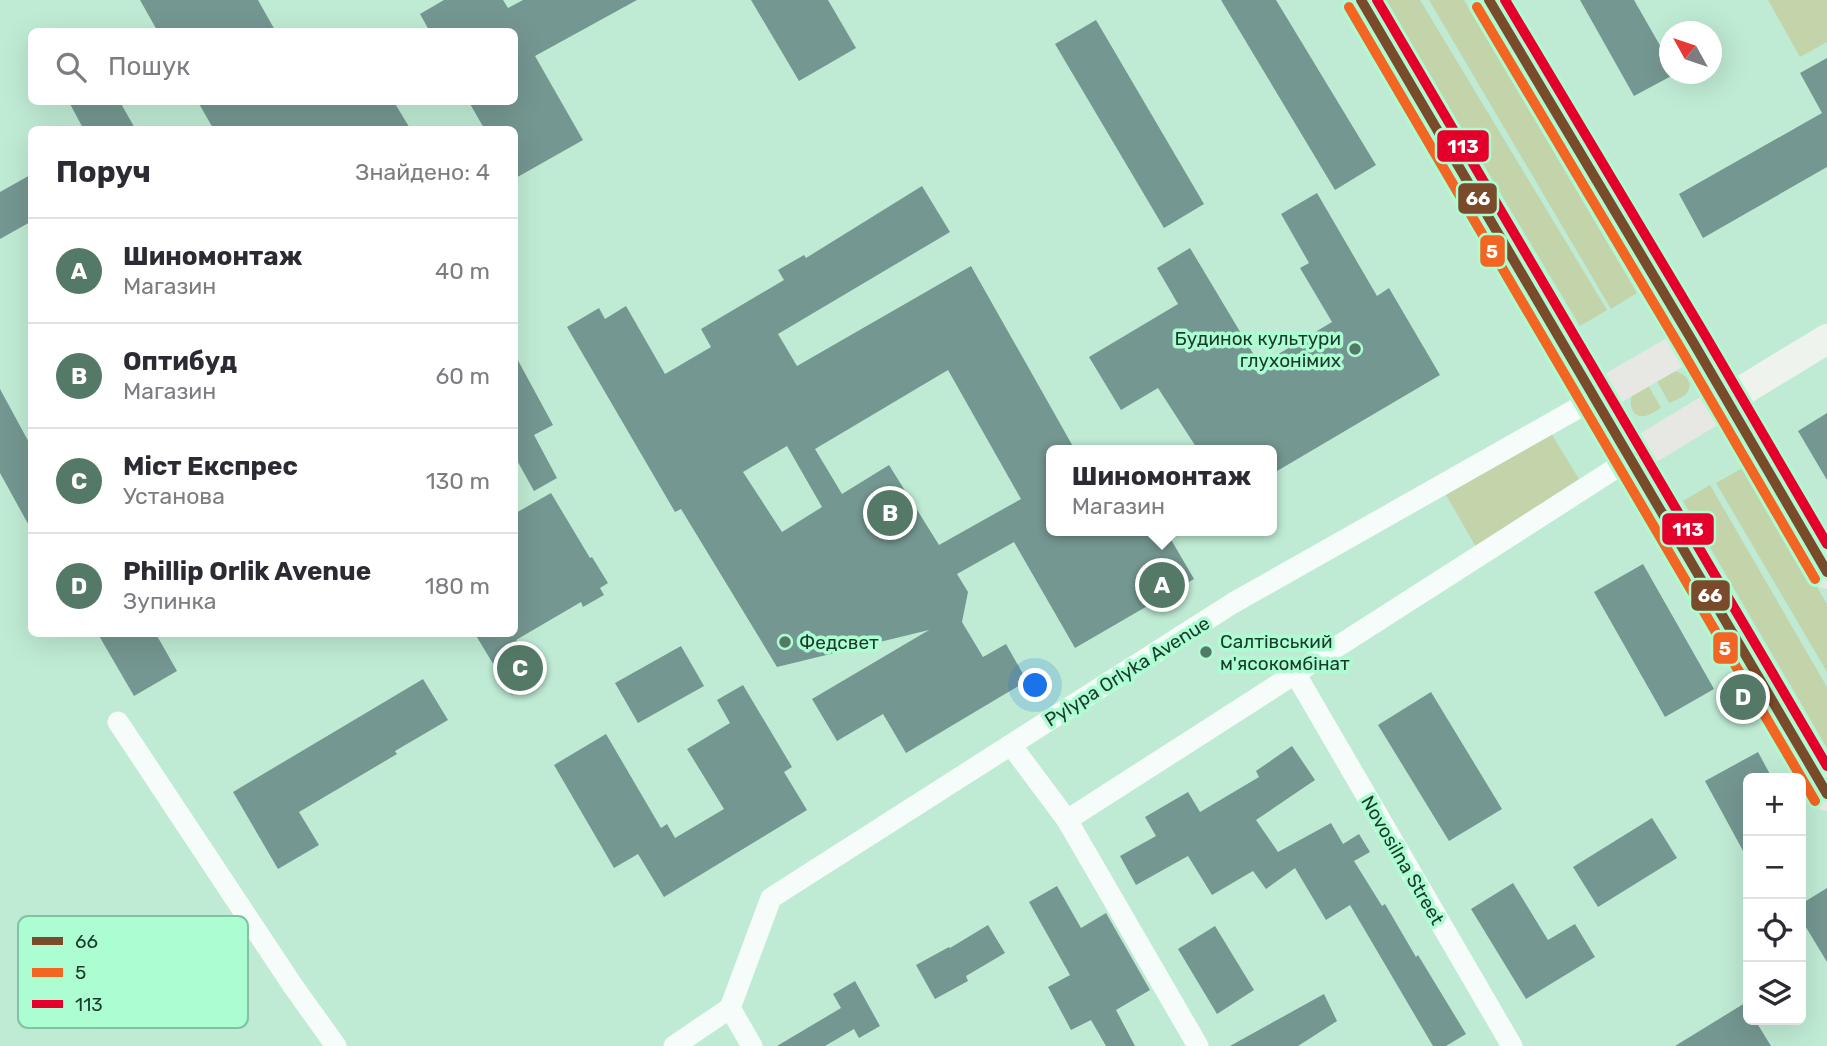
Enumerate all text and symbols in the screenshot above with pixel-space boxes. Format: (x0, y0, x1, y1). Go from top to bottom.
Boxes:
north arrow (1659, 21, 1722, 84)
search box (28, 28, 518, 105)
icon: search (52, 48, 90, 86)
text: Пошук (108, 51, 190, 82)
line badge: 113 (1436, 129, 1490, 163)
text: 113 (1447, 135, 1479, 158)
text: Поруч (56, 154, 151, 190)
text: Знайдено: 4 (355, 158, 490, 186)
line badge: 66 (1457, 182, 1498, 215)
text: 66 (1466, 187, 1490, 210)
line badge: 5 (1479, 234, 1506, 268)
text: 5 (1486, 240, 1498, 263)
text: Шиномонтаж (123, 241, 302, 272)
text: A (71, 257, 87, 285)
text: 40 m (435, 257, 490, 285)
text: Магазин (123, 272, 216, 300)
place label: Будинок культури глухонімих (1175, 327, 1341, 372)
marker: Будинок культури глухонімих (1347, 341, 1363, 357)
text: Оптибуд (123, 346, 237, 377)
text: B (71, 362, 87, 390)
text: 60 m (435, 362, 490, 390)
text: Магазин (123, 377, 216, 405)
popup (1046, 445, 1277, 536)
text: Міст Експрес (123, 451, 298, 482)
text: Шиномонтаж (1072, 461, 1251, 492)
text: C (71, 467, 87, 495)
text: 130 m (426, 467, 490, 495)
text: Установа (123, 482, 225, 510)
pin: B (867, 487, 913, 539)
text: Магазин (1072, 492, 1165, 520)
line badge: 113 (1661, 512, 1715, 546)
text: 113 (1672, 518, 1704, 541)
text: Phillip Orlik Avenue (123, 556, 371, 587)
pin: A (1139, 559, 1185, 611)
text: D (71, 572, 87, 600)
text: 180 m (425, 572, 490, 600)
line badge: 66 (1690, 579, 1731, 612)
text: 66 (1698, 584, 1722, 607)
text: Зупинка (123, 587, 217, 615)
street label: Pylypa Orlyka Avenue (1041, 611, 1214, 732)
place label: Салтівський м'ясокомбінат (1220, 630, 1350, 675)
place label: Федсвет (799, 631, 879, 654)
line badge: 5 (1712, 631, 1739, 665)
marker: Федсвет (777, 634, 793, 650)
text: 5 (1719, 637, 1731, 660)
pin: C (497, 642, 543, 694)
marker: Салтівський м'ясокомбінат (1198, 644, 1214, 660)
your location (1018, 668, 1052, 702)
pin: D (1720, 671, 1766, 723)
map controls (1743, 773, 1806, 1025)
button: + (1743, 773, 1806, 836)
street label: Novosilna Street (1356, 792, 1449, 929)
button: − (1743, 836, 1806, 899)
button: locate (1743, 899, 1806, 962)
legend (18, 916, 248, 1028)
text: 66 (75, 930, 98, 953)
text: 5 (75, 961, 86, 984)
button: layers (1743, 962, 1806, 1025)
text: 113 (75, 993, 103, 1016)

